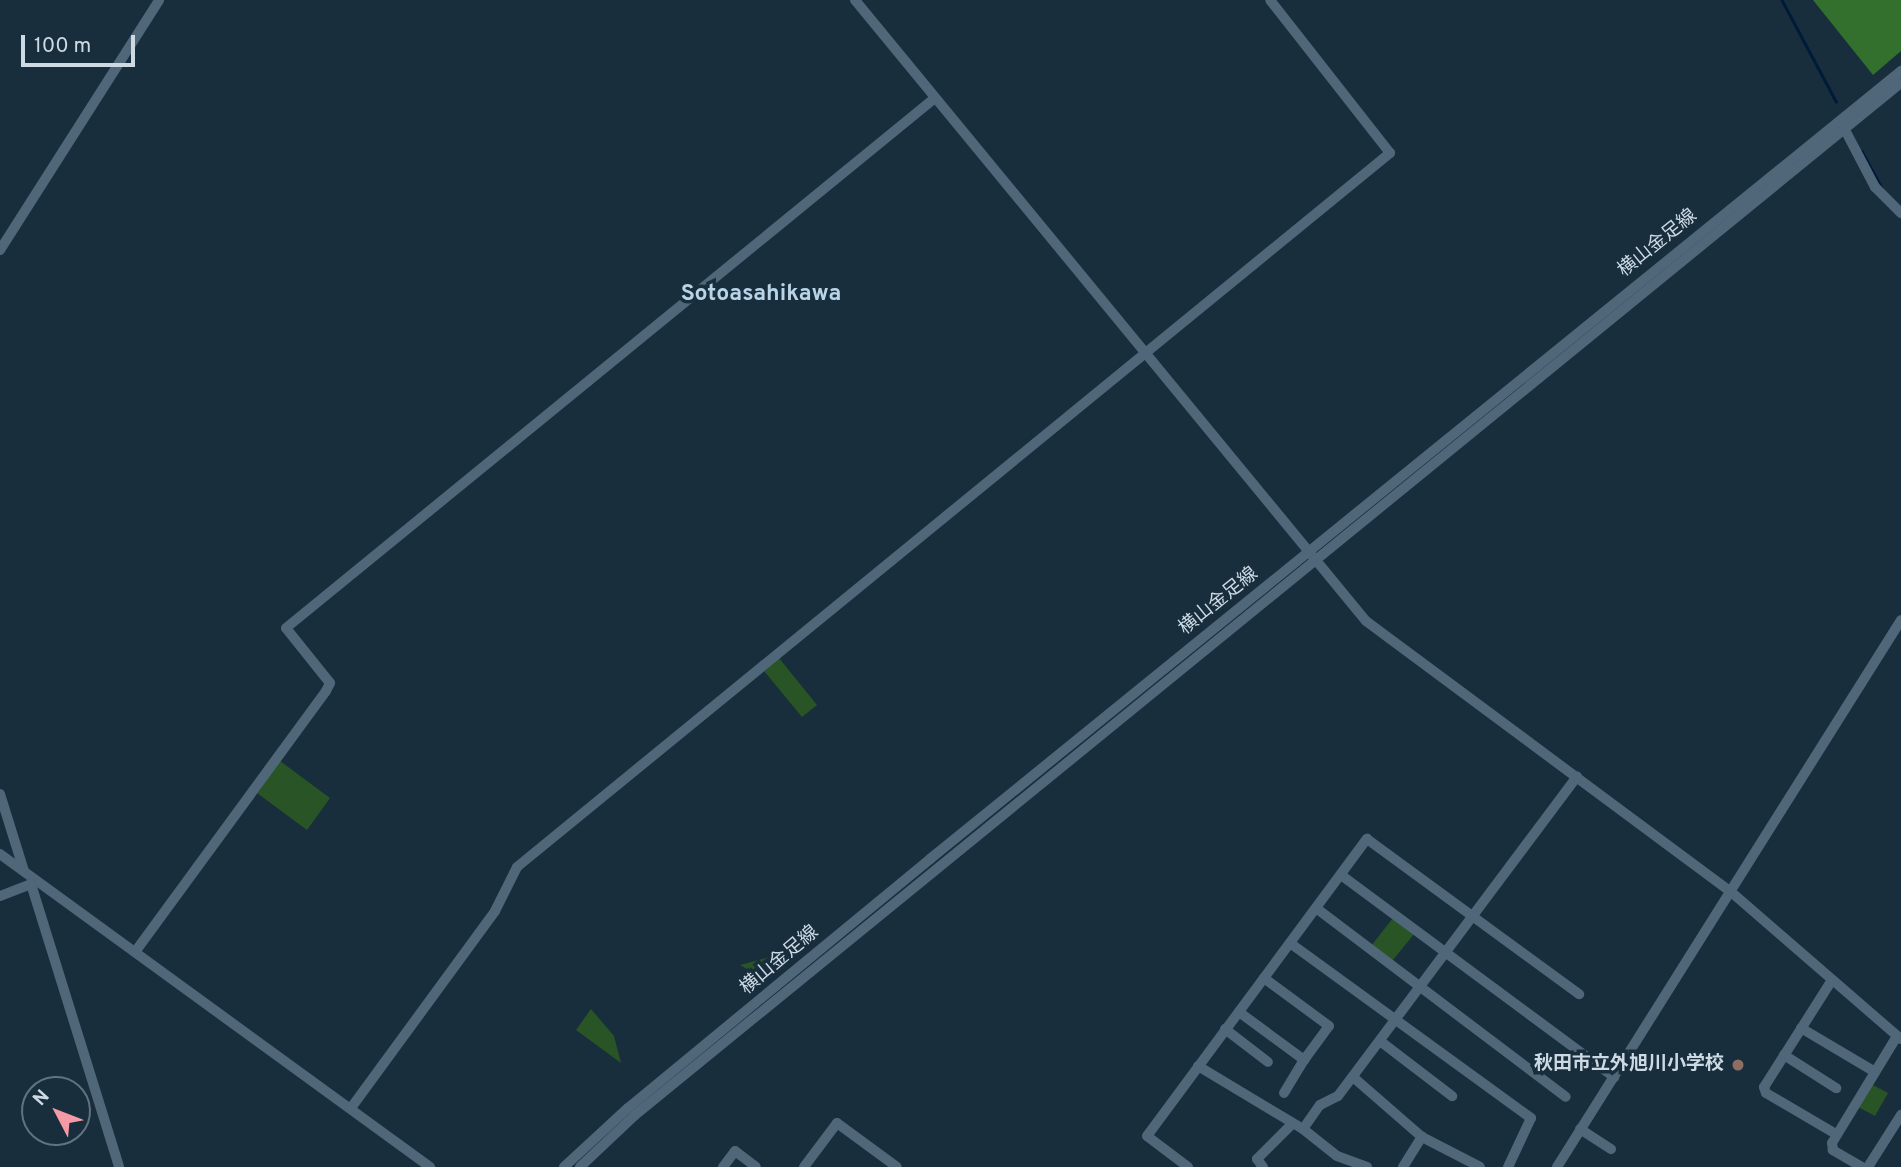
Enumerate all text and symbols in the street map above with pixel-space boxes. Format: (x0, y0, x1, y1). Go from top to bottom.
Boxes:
scale bar (24, 21, 138, 65)
text: 100 m (34, 33, 91, 60)
street label: 横山金足線 (1614, 205, 1702, 283)
district label: Sotoasahikawa (681, 281, 841, 309)
street label: 横山金足線 (1175, 563, 1263, 641)
street label: 横山金足線 (736, 922, 824, 1000)
place label: 秋田市立外旭川小学校 (1534, 1054, 1724, 1076)
marker: 秋田市立外旭川小学校 (1730, 1057, 1746, 1073)
north arrow (21, 1076, 91, 1146)
text: N (28, 1085, 55, 1111)

